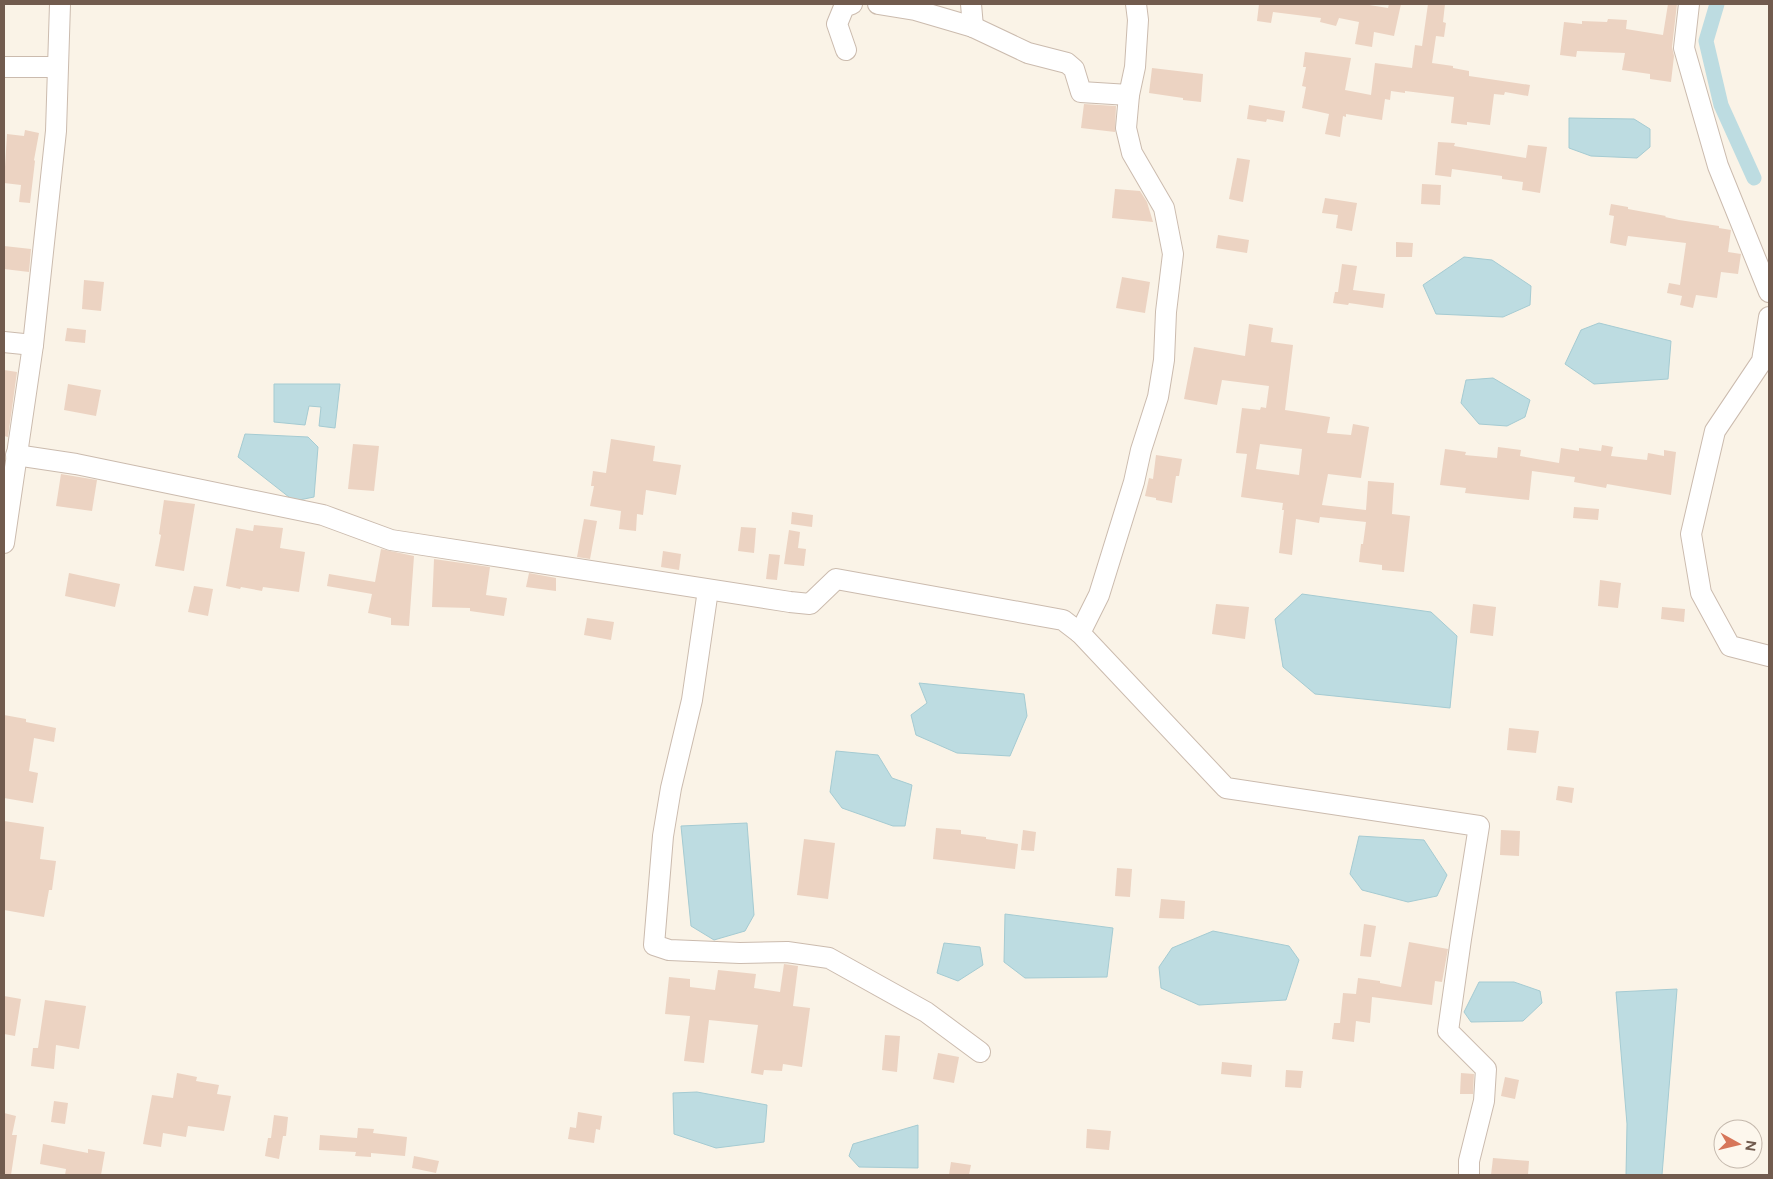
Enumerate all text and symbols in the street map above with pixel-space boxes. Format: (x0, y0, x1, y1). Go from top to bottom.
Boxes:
north arrow (1713, 1119, 1763, 1169)
text: N (1741, 1139, 1760, 1152)

